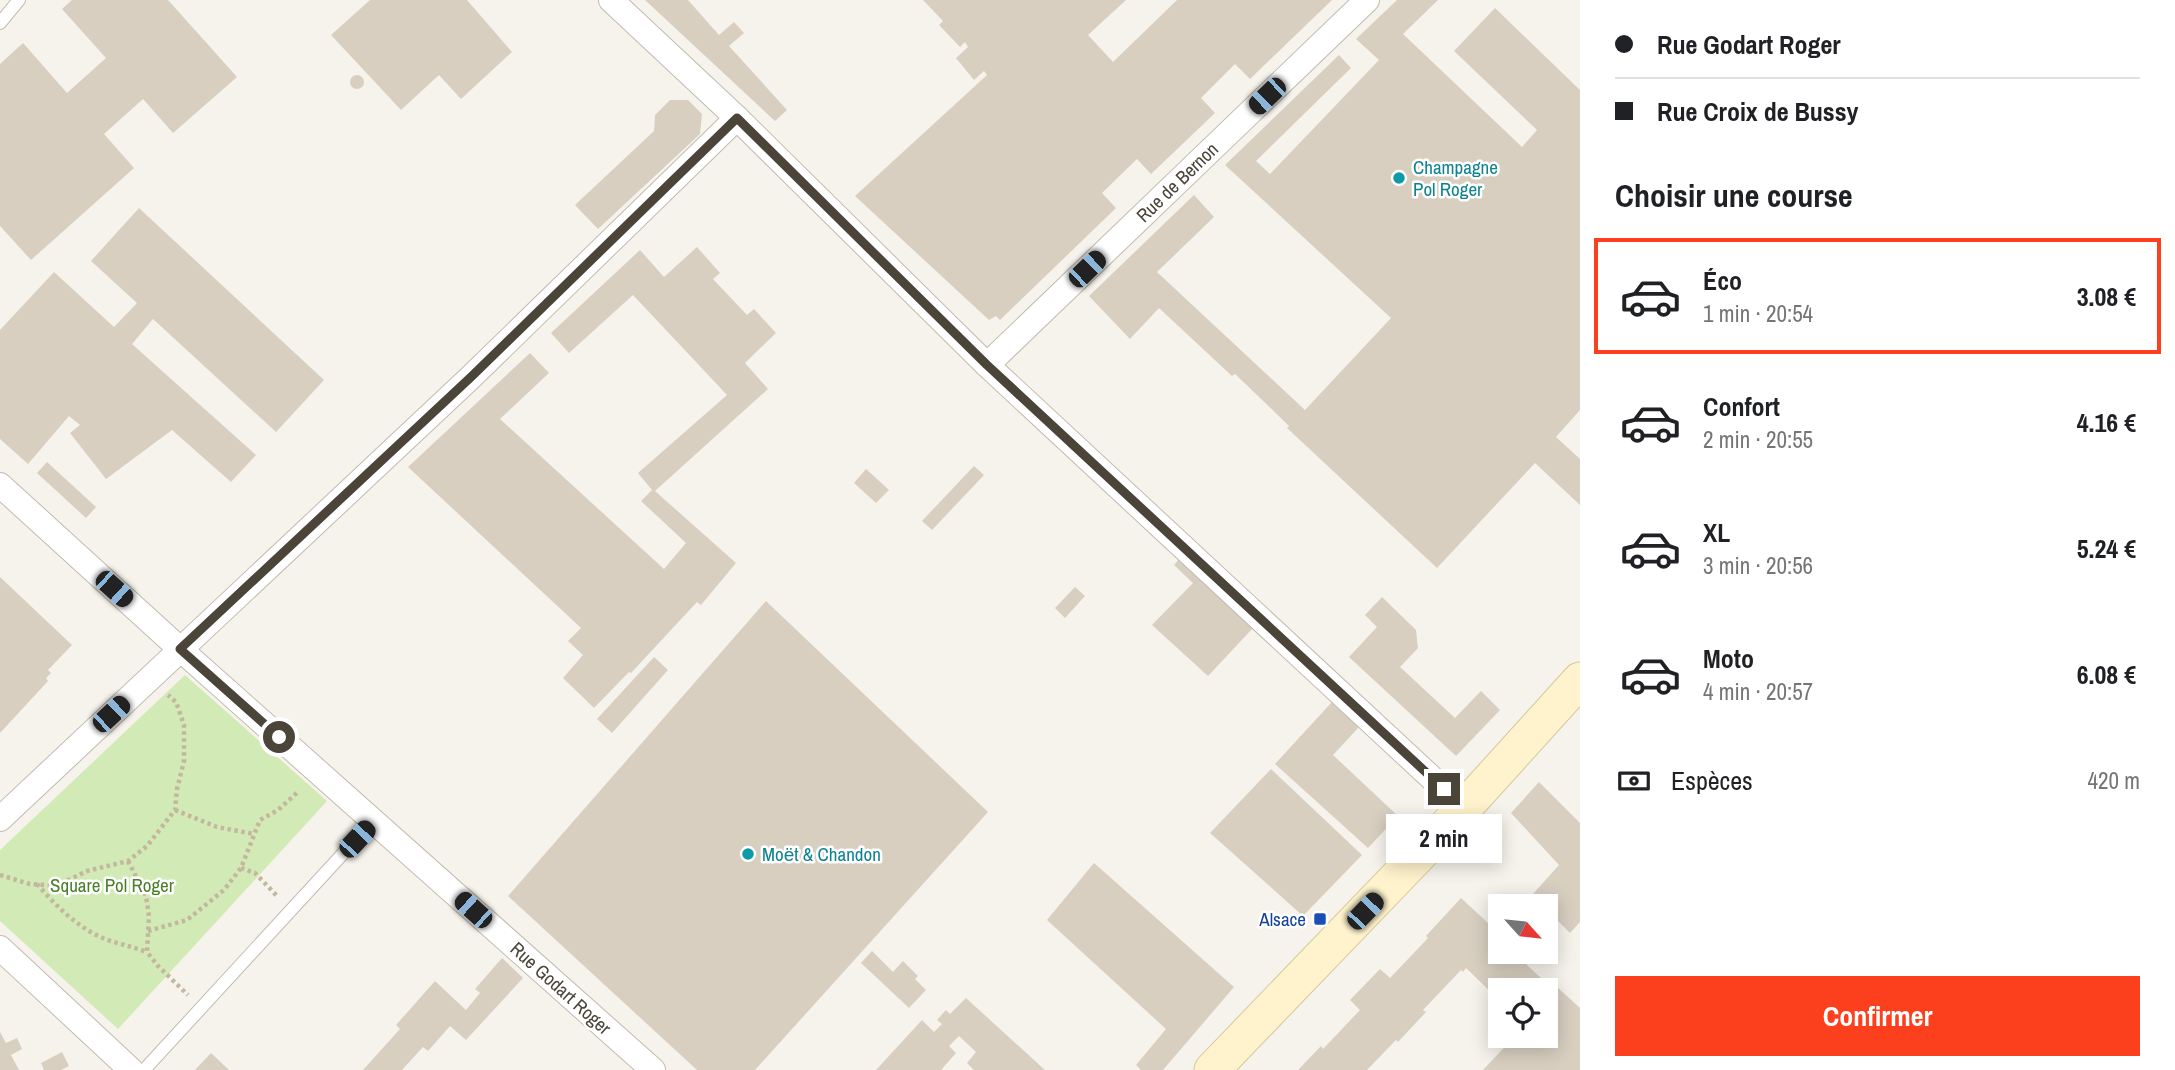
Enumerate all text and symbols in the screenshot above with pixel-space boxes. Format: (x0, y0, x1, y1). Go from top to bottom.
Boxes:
text: Rue Godart Roger (1657, 27, 1841, 62)
car (1245, 74, 1290, 118)
text: Rue Croix de Bussy (1657, 94, 1858, 129)
street label: Rue de Bernon (1130, 136, 1224, 228)
place label: Champagne Pol Roger (1413, 154, 1498, 202)
marker: Champagne Pol Roger (1391, 170, 1407, 186)
text: Choisir une course (1615, 174, 1853, 217)
car (1065, 247, 1110, 291)
text: Éco (1703, 263, 1742, 298)
icon: car (1619, 265, 1682, 328)
text: 3.08 € (2077, 279, 2136, 314)
text: 1 min · 20:54 (1703, 298, 1813, 329)
text: Confort (1703, 389, 1780, 424)
icon: car (1619, 391, 1682, 454)
text: 4.16 € (2077, 405, 2136, 440)
text: 2 min · 20:55 (1703, 424, 1813, 455)
text: XL (1703, 515, 1730, 550)
icon: car (1619, 517, 1682, 580)
text: 5.24 € (2077, 531, 2136, 566)
text: 3 min · 20:56 (1703, 550, 1813, 581)
car (92, 567, 137, 611)
text: Moto (1703, 641, 1754, 676)
icon: car (1619, 643, 1682, 706)
text: 6.08 € (2077, 657, 2136, 692)
text: 4 min · 20:57 (1703, 676, 1813, 707)
car (89, 692, 134, 736)
route start (263, 721, 295, 753)
icon: cash (1615, 762, 1653, 800)
text: Espèces (1671, 763, 1753, 798)
text: 420 m (2088, 765, 2140, 796)
route end (1428, 773, 1460, 805)
callout: 2 min (1386, 814, 1502, 862)
car (335, 816, 380, 862)
text: 2 min (1419, 823, 1469, 854)
place label: Moёt & Chandon (762, 841, 881, 867)
marker: Moёt & Chandon (740, 846, 756, 862)
park label: Square Pol Roger (50, 872, 175, 898)
car (451, 888, 496, 932)
car (1343, 889, 1388, 933)
north arrow (1488, 894, 1558, 964)
map controls (1488, 894, 1558, 1048)
place label: Alsace (1258, 906, 1306, 932)
marker: Alsace (1312, 911, 1328, 927)
street label: Rue Godart Roger (505, 936, 618, 1041)
button: Confirmer (1615, 976, 2140, 1056)
button: locate (1488, 978, 1558, 1048)

